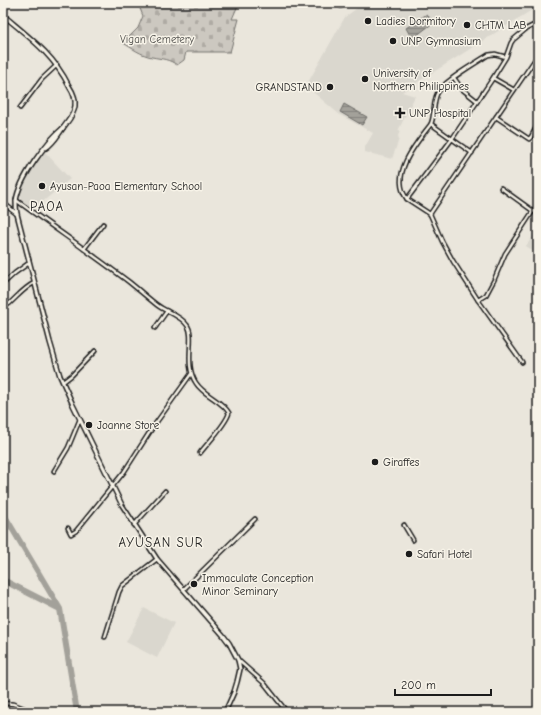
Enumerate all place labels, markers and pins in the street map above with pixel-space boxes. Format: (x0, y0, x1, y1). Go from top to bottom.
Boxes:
place label: Ladies Dormitory (376, 15, 456, 28)
marker: Ladies Dormitory (363, 16, 373, 26)
place label: CHTM LAB (475, 19, 527, 32)
marker: CHTM LAB (462, 20, 472, 30)
place label: UNP Gymnasium (401, 35, 481, 48)
marker: UNP Gymnasium (388, 36, 398, 46)
place label: University of Northern Philippines (373, 67, 469, 93)
marker: University of Northern Philippines (360, 74, 370, 84)
place label: GRANDSTAND (256, 81, 322, 94)
marker: GRANDSTAND (325, 82, 335, 92)
marker: UNP Hospital (394, 107, 406, 119)
place label: UNP Hospital (409, 107, 471, 120)
place label: Ayusan-Paoa Elementary School (50, 180, 202, 193)
marker: Ayusan-Paoa Elementary School (37, 181, 47, 191)
place label: Joanne Store (97, 419, 160, 432)
marker: Joanne Store (84, 420, 94, 430)
place label: Giraffes (383, 456, 420, 469)
marker: Giraffes (370, 457, 380, 467)
place label: Safari Hotel (417, 548, 472, 561)
marker: Safari Hotel (404, 549, 414, 559)
place label: Immaculate Conception Minor Seminary (202, 572, 314, 598)
marker: Immaculate Conception Minor Seminary (189, 579, 199, 589)

